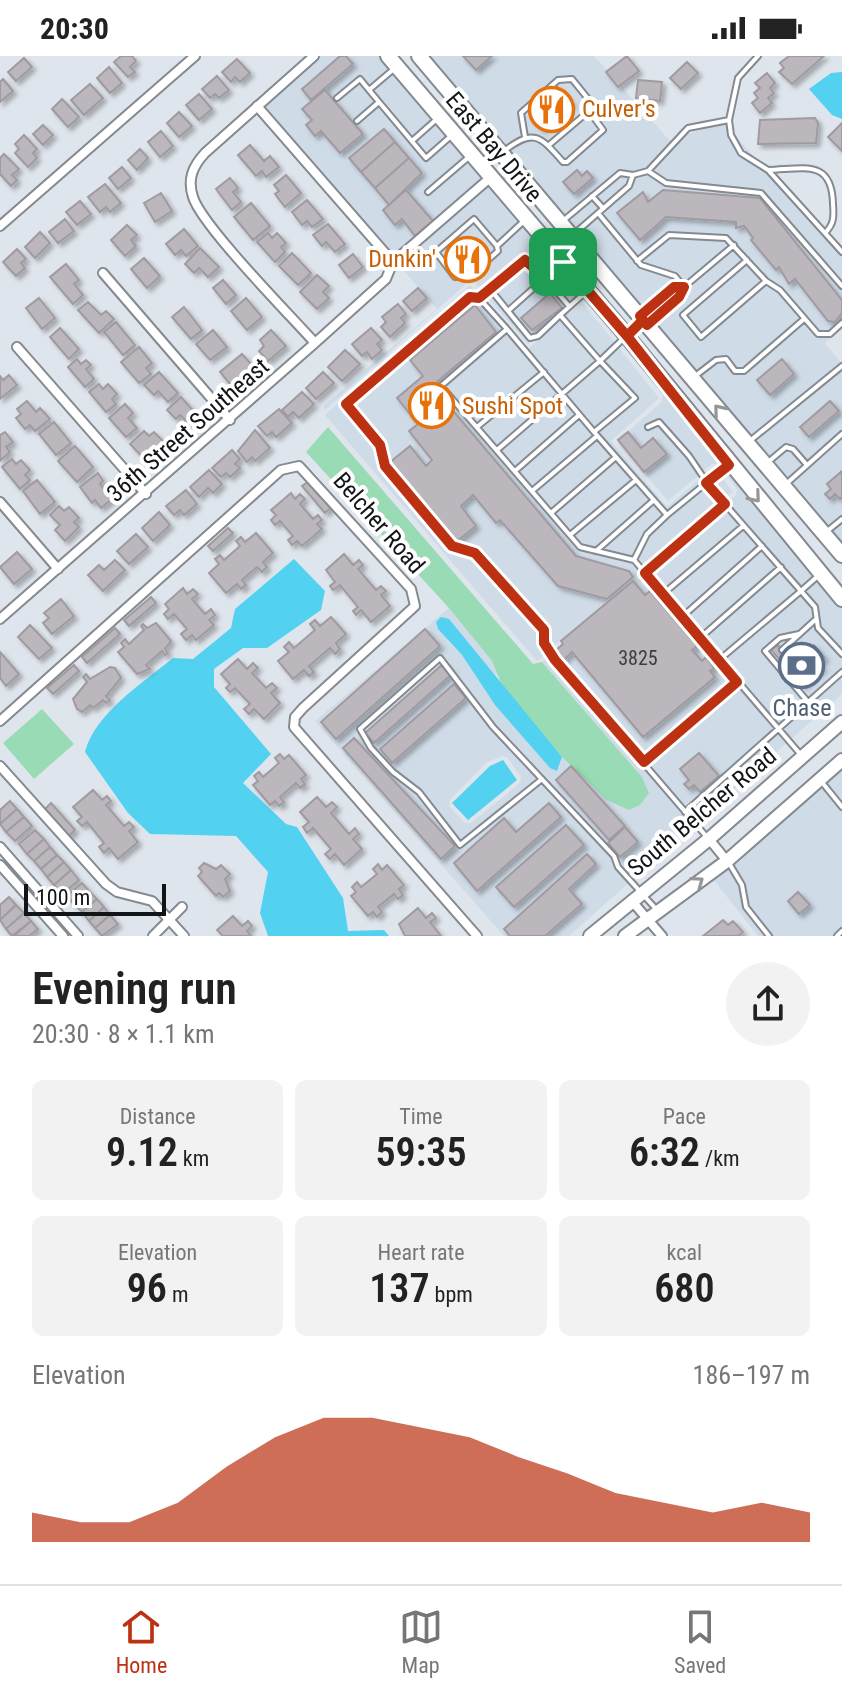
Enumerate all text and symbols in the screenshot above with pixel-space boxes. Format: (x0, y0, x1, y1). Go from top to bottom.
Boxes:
text: 20:30 (40, 11, 109, 46)
restaurant icon: Culver's (527, 85, 575, 133)
street label: East Bay Drive (440, 86, 548, 208)
place label: Culver's (582, 95, 656, 123)
pin (529, 228, 597, 296)
restaurant icon: Dunkin' (443, 235, 491, 283)
icon: arrive (541, 240, 585, 284)
place label: Dunkin' (368, 245, 436, 273)
street label: 36th Street Southeast (101, 352, 275, 508)
restaurant icon: Sushi Spot (407, 382, 455, 430)
place label: Sushi Spot (462, 392, 563, 420)
one-way arrow (714, 405, 729, 419)
street label: Belcher Road (327, 467, 431, 579)
one-way arrow (745, 488, 760, 502)
bank icon: Chase (778, 642, 826, 690)
house number: 3825 (618, 646, 658, 670)
place label: Chase (773, 694, 831, 722)
street label: South Belcher Road (622, 742, 782, 882)
one-way arrow (690, 877, 704, 891)
scale bar (24, 880, 166, 916)
text: 100 m (36, 885, 90, 910)
button: share (726, 962, 810, 1046)
text: Evening run (32, 963, 237, 1015)
text: 20:30 · 8 × 1.1 km (32, 1019, 214, 1049)
text: Distance (120, 1104, 196, 1129)
text: Time (399, 1104, 443, 1129)
text: Pace (663, 1104, 706, 1129)
text: 9.12 (106, 1129, 178, 1176)
text: 59:35 (375, 1129, 467, 1176)
text: 6:32 (629, 1129, 700, 1176)
text: km (178, 1146, 209, 1171)
text: /km (700, 1146, 740, 1171)
text: Elevation (118, 1240, 197, 1265)
text: Heart rate (378, 1240, 464, 1265)
text: kcal (667, 1240, 702, 1265)
text: 96 (127, 1265, 167, 1312)
text: 137 (369, 1265, 430, 1312)
text: 680 (654, 1265, 715, 1312)
text: m (167, 1282, 189, 1307)
text: bpm (430, 1282, 473, 1307)
text: Elevation (32, 1360, 126, 1390)
text: 186–197 m (693, 1360, 810, 1390)
tab: Home (116, 1605, 167, 1678)
tab: Map (399, 1605, 443, 1678)
tab: Saved (674, 1605, 726, 1678)

